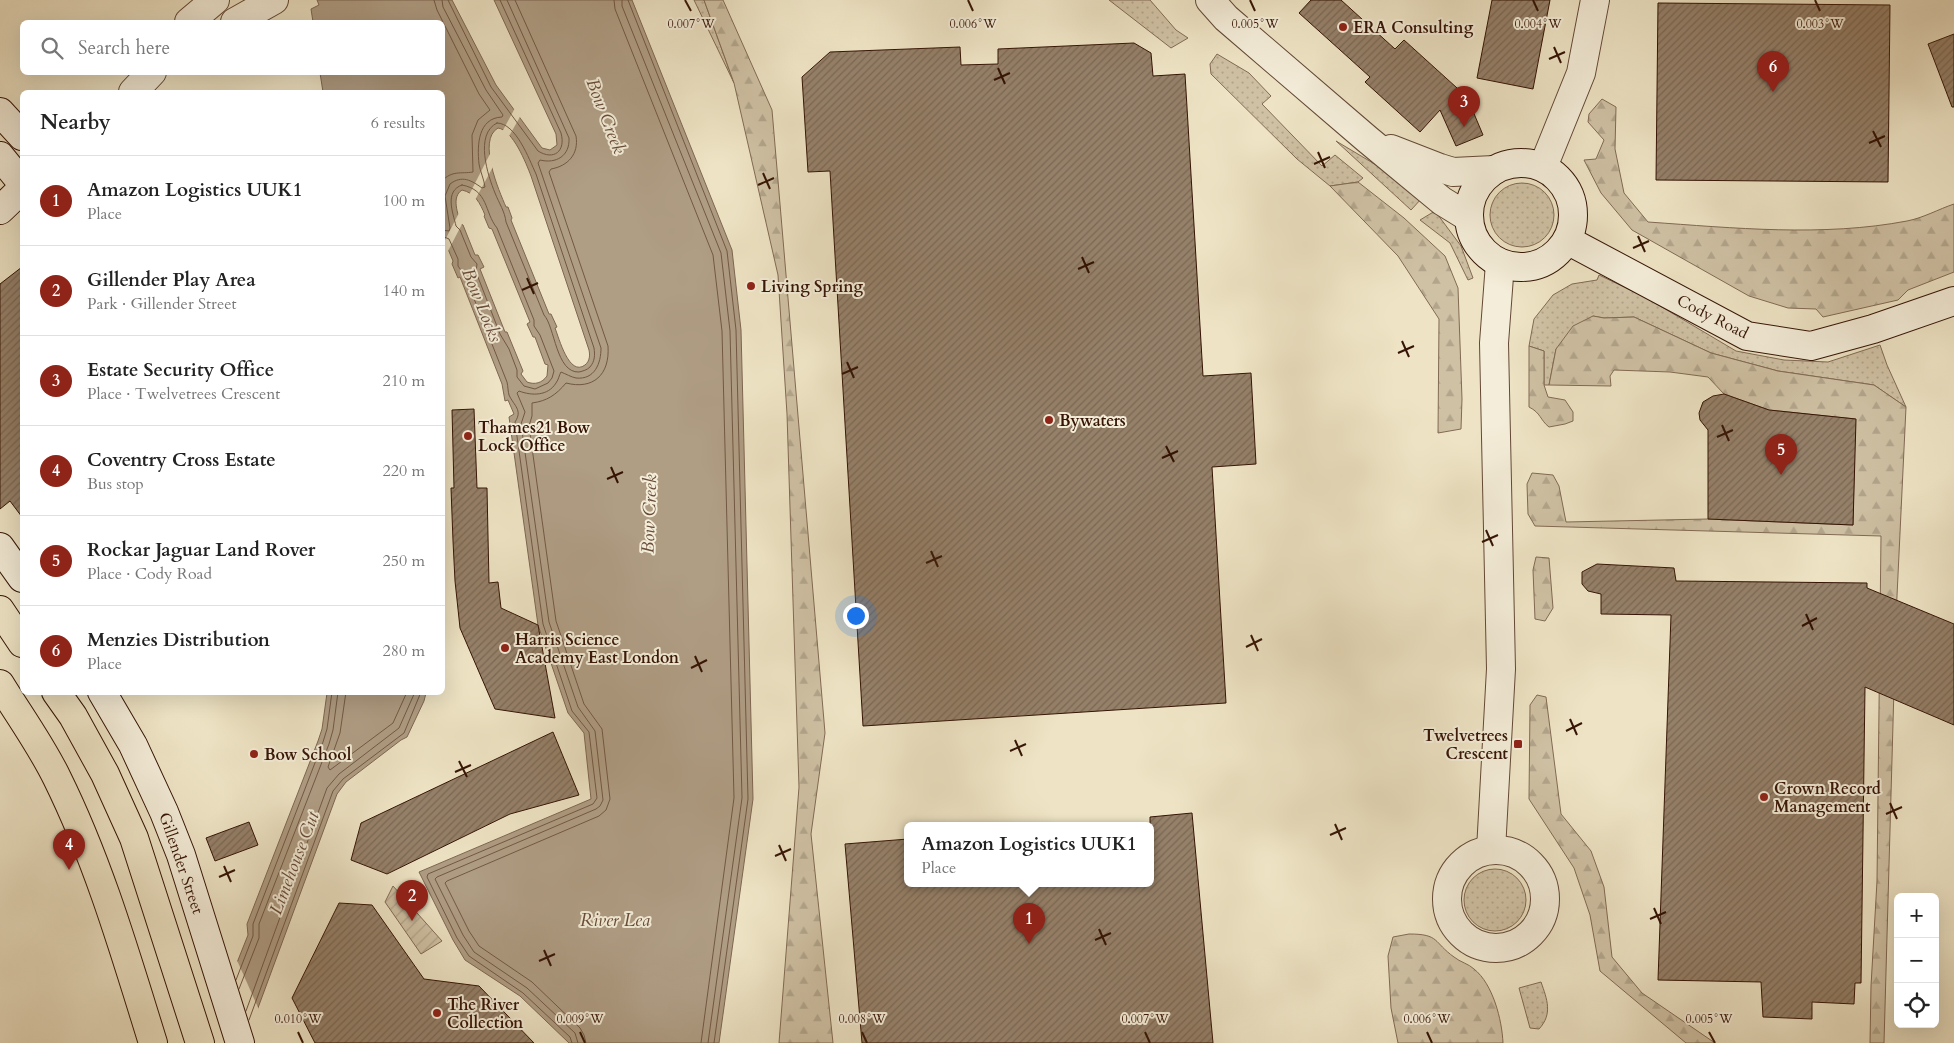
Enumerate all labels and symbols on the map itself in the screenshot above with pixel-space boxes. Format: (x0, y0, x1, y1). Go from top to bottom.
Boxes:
text: 0.007°W (667, 16, 715, 32)
text: 0.006°W (949, 16, 997, 32)
text: 0.005°W (1231, 16, 1279, 32)
text: 0.004°W (1514, 16, 1562, 32)
text: 0.003°W (1796, 16, 1844, 32)
place label: ERA Consulting (1353, 17, 1474, 39)
marker: ERA Consulting (1337, 21, 1349, 33)
pin: 6 (1757, 51, 1789, 92)
water label: Bow Creek (580, 75, 631, 158)
pin: 3 (1448, 86, 1480, 127)
water label: Bow Locks (455, 264, 508, 346)
place label: Living Spring (761, 276, 864, 298)
marker: Living Spring (745, 280, 757, 292)
street label: Cody Road (1673, 290, 1752, 344)
place label: Bywaters (1059, 410, 1126, 432)
marker: Bywaters (1043, 414, 1055, 426)
place label: Thames21 Bow Lock Office (478, 417, 591, 457)
marker: Thames21 Bow Lock Office (462, 430, 474, 442)
pin: 5 (1765, 434, 1797, 475)
water label: Bow Creek (636, 474, 663, 554)
your location (843, 603, 869, 629)
place label: Harris Science Academy East London (515, 629, 680, 669)
marker: Harris Science Academy East London (499, 642, 511, 654)
place label: Twelvetrees Crescent (1423, 725, 1508, 765)
marker: Twelvetrees Crescent (1512, 738, 1524, 750)
place label: Bow School (264, 744, 352, 766)
marker: Bow School (248, 748, 260, 760)
place label: Crown Record Management (1774, 778, 1881, 818)
marker: Crown Record Management (1758, 791, 1770, 803)
water label: Limehouse Cut (263, 807, 326, 918)
street label: Gillender Street (153, 810, 209, 917)
pin: 4 (53, 829, 85, 870)
pin: 2 (396, 880, 428, 921)
pin: 1 (1013, 903, 1045, 944)
water label: River Lea (580, 908, 650, 933)
place label: The River Collection (447, 994, 524, 1034)
marker: The River Collection (431, 1007, 443, 1019)
text: 0.010°W (274, 1011, 322, 1027)
text: 0.009°W (556, 1011, 604, 1027)
text: 0.008°W (838, 1011, 886, 1027)
text: 0.007°W (1121, 1011, 1169, 1027)
text: 0.006°W (1403, 1011, 1451, 1027)
text: 0.005°W (1685, 1011, 1733, 1027)

